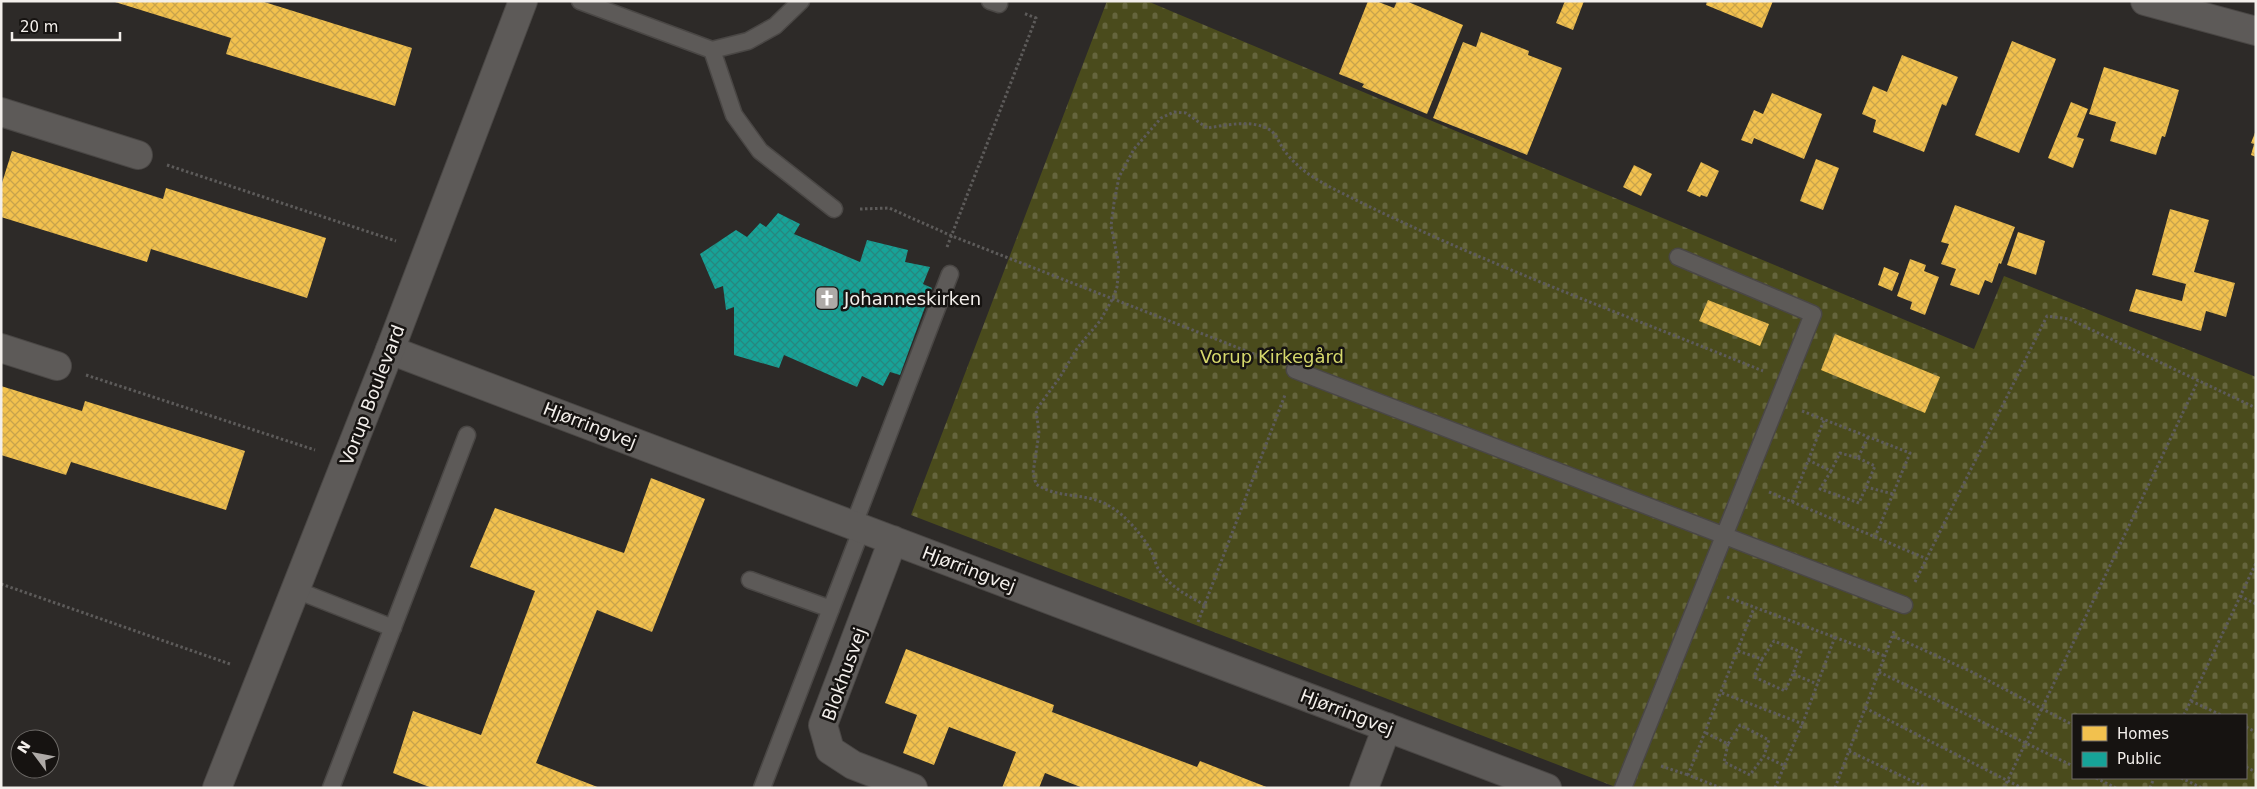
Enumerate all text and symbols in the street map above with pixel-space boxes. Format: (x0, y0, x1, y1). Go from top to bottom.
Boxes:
scale bar (12, 10, 120, 42)
text: 20 m (20, 18, 58, 36)
church icon: Johanneskirken (814, 285, 840, 311)
place label: Johanneskirken (843, 288, 981, 309)
street label: Vorup Boulevard (336, 322, 408, 468)
park label: Vorup Kirkegård (1200, 346, 1344, 367)
street label: Hjørringvej (540, 398, 640, 452)
street label: Hjørringvej (919, 542, 1019, 596)
street label: Blokhusvej (817, 624, 871, 724)
street label: Hjørringvej (1297, 685, 1397, 739)
legend (2072, 714, 2247, 779)
text: Homes (2117, 725, 2169, 743)
north arrow (10, 729, 60, 779)
text: N (14, 738, 34, 756)
text: Public (2117, 750, 2161, 768)

